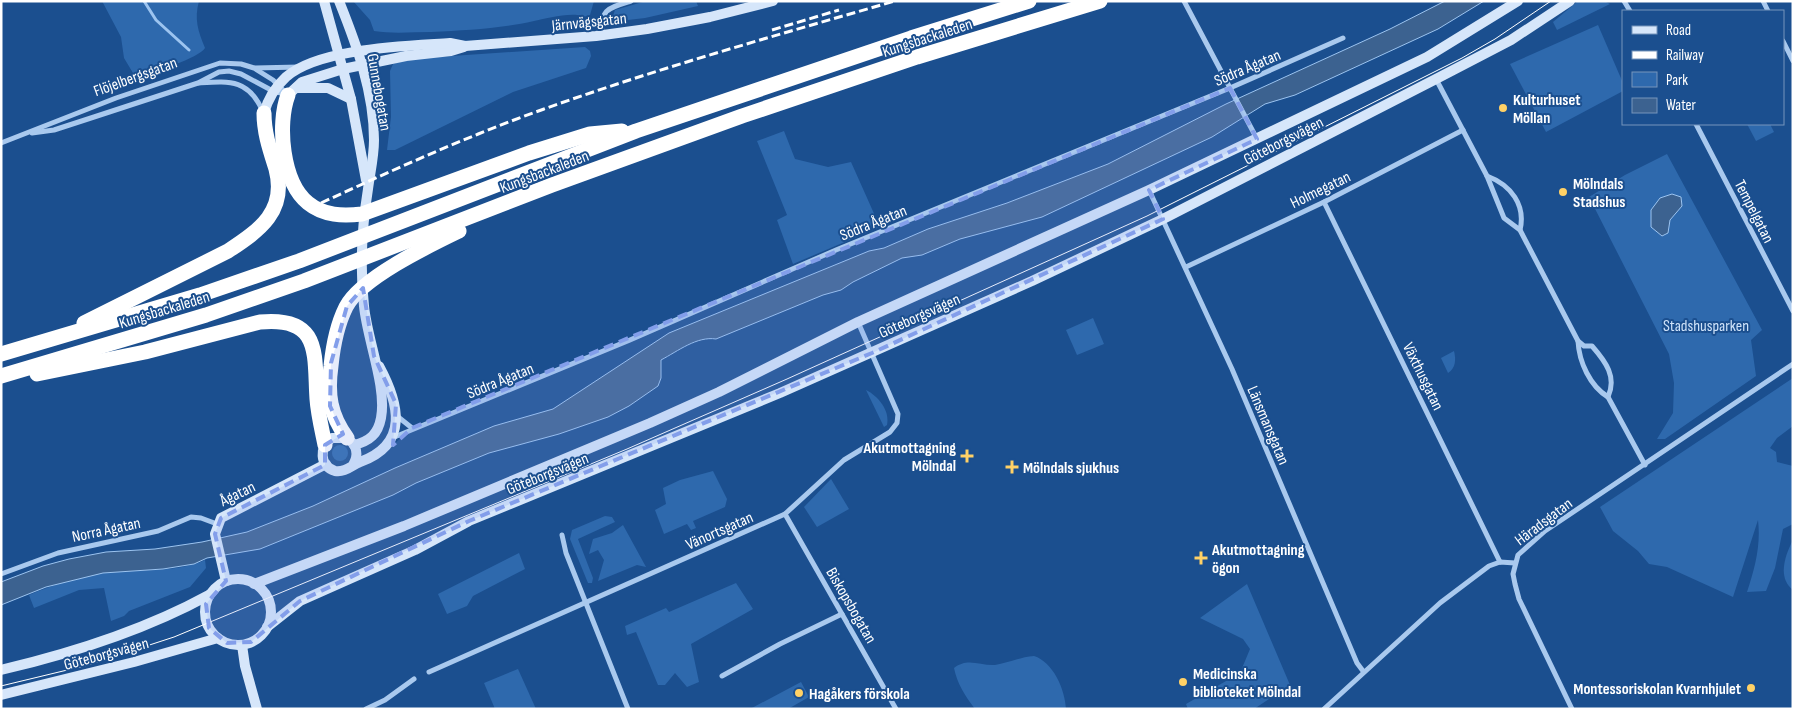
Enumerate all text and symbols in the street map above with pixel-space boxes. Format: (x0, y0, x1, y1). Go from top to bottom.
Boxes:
street label: Järnvägsgatan (550, 9, 628, 36)
legend (1622, 10, 1784, 125)
street label: Kungsbackaleden (880, 15, 975, 62)
text: Road (1666, 21, 1691, 40)
street label: Södra Ågatan (1211, 46, 1284, 91)
text: Railway (1666, 46, 1704, 65)
street label: Gunnebogatan (362, 52, 395, 132)
street label: Flöjelbergsgatan (91, 54, 180, 101)
text: Park (1666, 71, 1688, 90)
place label: Kulturhuset Möllan (1513, 91, 1580, 128)
text: Water (1666, 96, 1697, 115)
marker: Kulturhuset Möllan (1497, 102, 1509, 114)
street label: Göteborgsvägen (1241, 113, 1327, 170)
street label: Kungsbackaleden (497, 147, 592, 198)
street label: Holmegatan (1287, 168, 1354, 213)
place label: Mölndals Stadshus (1573, 175, 1625, 212)
street label: Tempelgatan (1730, 177, 1778, 246)
marker: Mölndals Stadshus (1557, 186, 1569, 198)
street label: Södra Ågatan (837, 201, 910, 245)
street label: Kungsbackaleden (117, 288, 212, 333)
street label: Göteborgsvägen (876, 290, 963, 343)
park label: Stadshusparken (1663, 317, 1749, 336)
street label: Växthusgatan (1398, 340, 1447, 414)
street label: Södra Ågatan (464, 359, 537, 403)
street label: Länsmansgatan (1243, 383, 1293, 468)
place label: Akutmottagning Mölndal (863, 439, 956, 476)
street label: Göteborgsvägen (504, 449, 591, 500)
marker: Akutmottagning Mölndal (960, 449, 974, 463)
place label: Mölndals sjukhus (1023, 459, 1119, 478)
marker: Mölndals sjukhus (1005, 460, 1019, 474)
street label: Ågatan (216, 478, 259, 511)
street label: Häradsgatan (1511, 494, 1576, 550)
street label: Vänortsgatan (683, 508, 756, 555)
street label: Norra Ågatan (70, 514, 142, 547)
place label: Akutmottagning ögon (1211, 541, 1305, 578)
marker: Akutmottagning ögon (1194, 551, 1208, 565)
street label: Biskopsbogatan (821, 565, 880, 647)
street label: Göteborgsvägen (62, 634, 151, 675)
place label: Medicinska biblioteket Mölndal (1193, 665, 1301, 702)
marker: Medicinska biblioteket Mölndal (1177, 676, 1189, 688)
place label: Montessoriskolan Kvarnhjulet (1573, 680, 1741, 699)
marker: Montessoriskolan Kvarnhjulet (1745, 682, 1757, 694)
place label: Hagåkers förskola (809, 685, 910, 704)
marker: Hagåkers förskola (793, 687, 805, 699)

